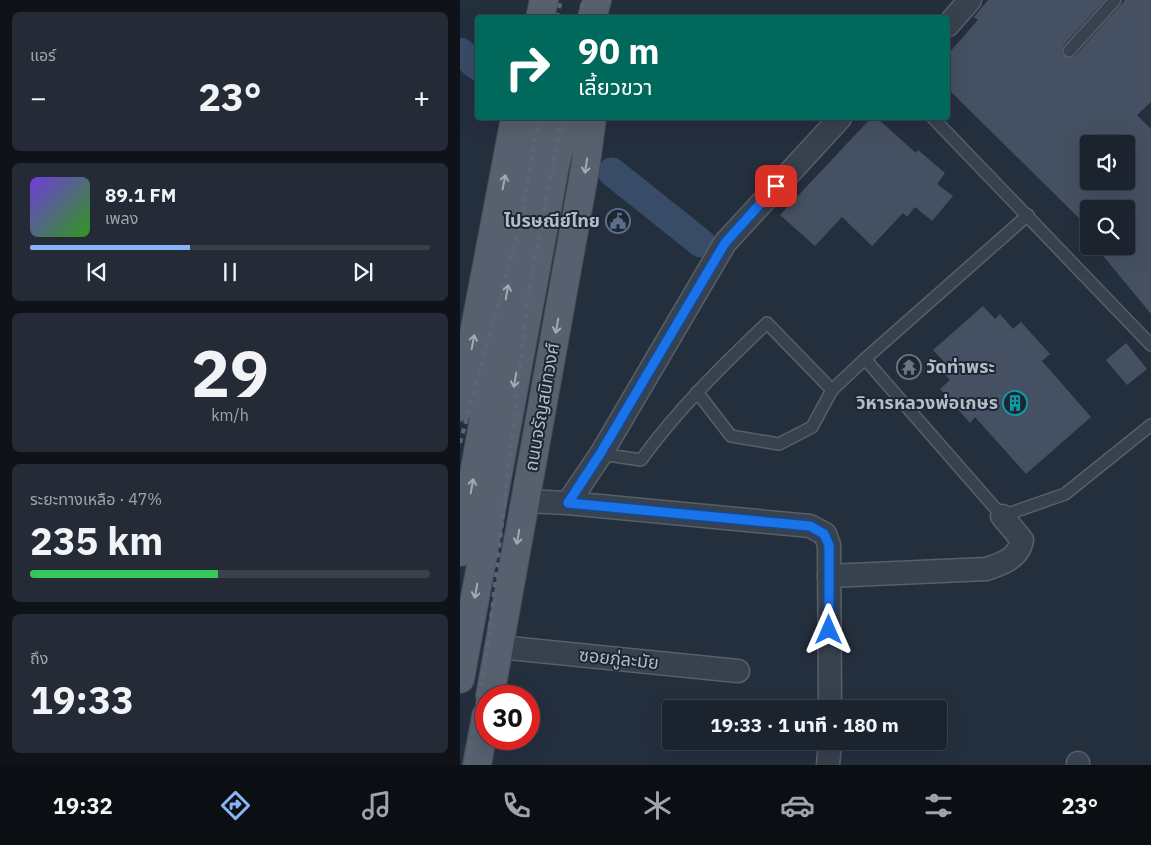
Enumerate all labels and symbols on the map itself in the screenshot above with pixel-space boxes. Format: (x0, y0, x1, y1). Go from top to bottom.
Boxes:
one-way arrow (580, 157, 590, 173)
pin (755, 165, 797, 207)
one-way arrow (500, 175, 509, 191)
public building icon: ไปรษณีย์ไทย (605, 208, 631, 234)
place label: ไปรษณีย์ไทย (504, 209, 600, 232)
one-way arrow (503, 284, 513, 300)
one-way arrow (551, 317, 561, 333)
one-way arrow (468, 334, 478, 350)
street label: ถนนจรัญสนิทวงศ์ (519, 341, 564, 473)
temple icon: วัดท่าพระ (896, 354, 922, 380)
place label: วัดท่าพระ (926, 355, 995, 378)
one-way arrow (510, 371, 519, 387)
building icon: วิหารหลวงพ่อเกษร (1002, 390, 1028, 416)
place label: วิหารหลวงพ่อเกษร (856, 391, 998, 414)
one-way arrow (467, 479, 477, 495)
one-way arrow (513, 529, 523, 545)
one-way arrow (471, 583, 481, 599)
position arrow (802, 603, 854, 655)
street label: ซอยภู่ละมัย (578, 643, 660, 675)
speed limit sign: 30 (475, 685, 540, 750)

